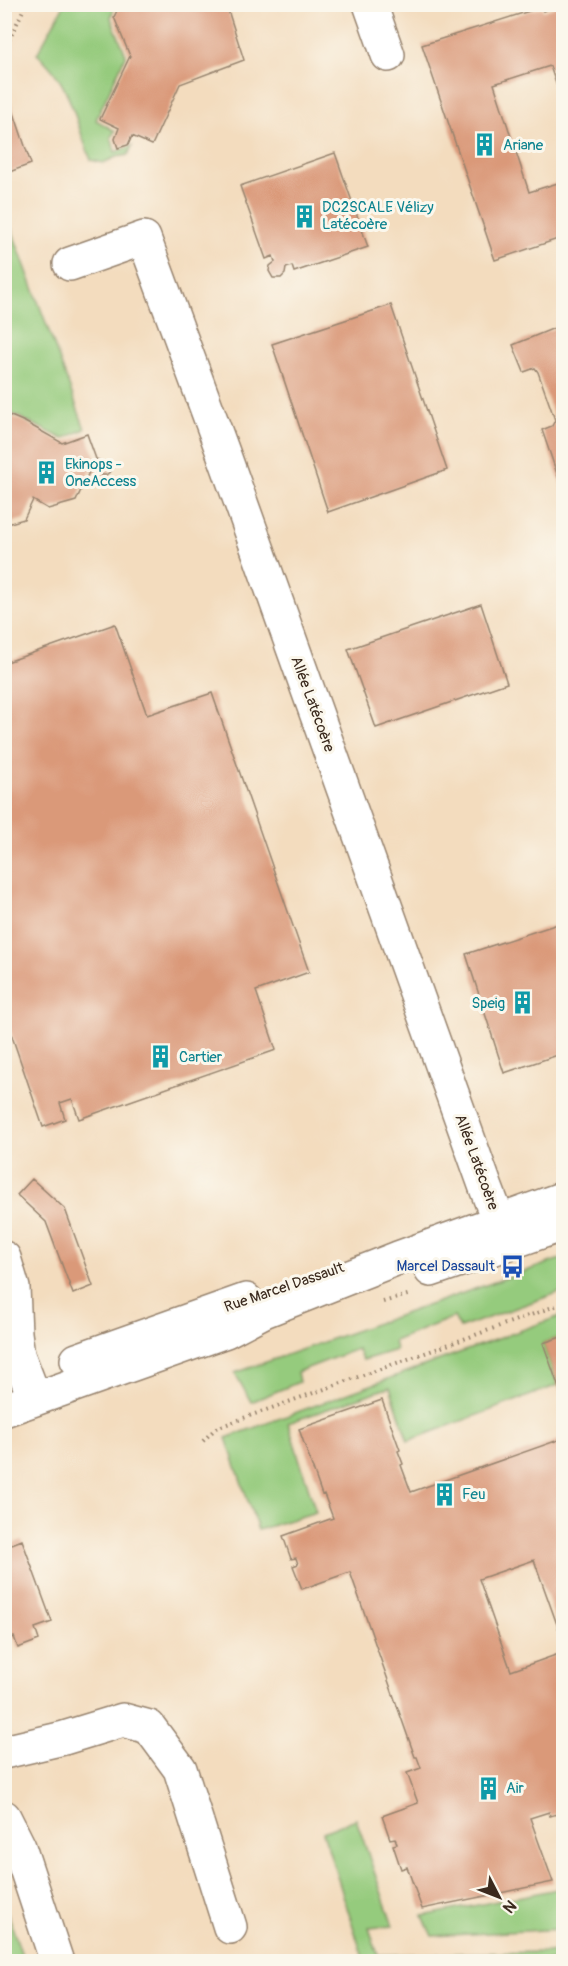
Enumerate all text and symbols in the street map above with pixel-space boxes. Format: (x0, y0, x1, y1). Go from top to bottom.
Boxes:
building icon: Ariane (472, 132, 498, 158)
place label: Ariane (503, 136, 544, 155)
place label: DC2SCALE Vélizy Latécoère (322, 198, 434, 234)
building icon: DC2SCALE Vélizy Latécoère (291, 203, 317, 229)
place label: Ekinops - OneAccess (65, 455, 136, 491)
building icon: Ekinops - OneAccess (34, 460, 60, 486)
street label: Allée Latécoère (286, 654, 339, 755)
building icon: Speig (510, 990, 536, 1016)
place label: Speig (472, 994, 505, 1013)
building icon: Cartier (148, 1044, 174, 1070)
place label: Cartier (179, 1048, 223, 1067)
street label: Allée Latécoère (450, 1112, 503, 1213)
bus stop icon: Marcel Dassault (500, 1253, 526, 1279)
place label: Marcel Dassault (396, 1257, 496, 1276)
street label: Rue Marcel Dassault (222, 1258, 347, 1317)
building icon: Feu (431, 1481, 457, 1507)
place label: Feu (462, 1485, 486, 1504)
building icon: Air (475, 1775, 501, 1801)
place label: Air (506, 1779, 524, 1798)
north arrow (469, 1867, 529, 1927)
text: N (498, 1896, 520, 1917)

